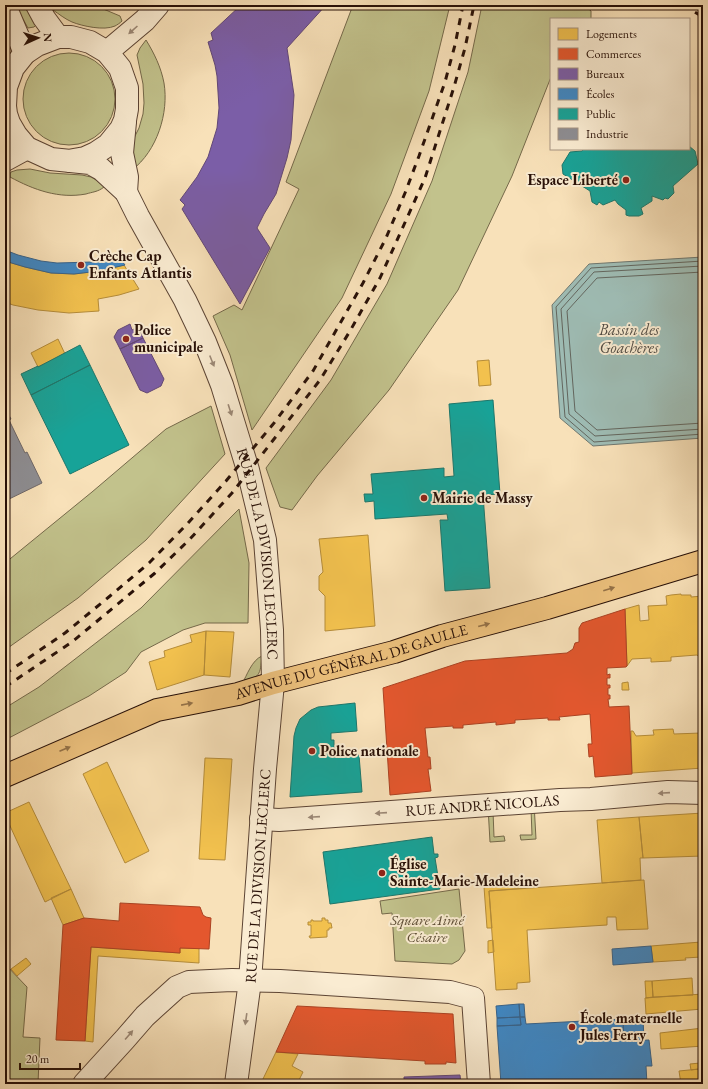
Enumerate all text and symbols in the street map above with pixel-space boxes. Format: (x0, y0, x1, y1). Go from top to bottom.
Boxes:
north arrow (18, 18, 58, 58)
legend (550, 18, 690, 150)
one-way arrow (128, 25, 139, 34)
text: Logements (586, 26, 637, 42)
text: N (41, 33, 55, 42)
text: Commerces (586, 46, 641, 62)
text: Bureaux (586, 66, 625, 82)
text: Écoles (586, 86, 614, 102)
text: Public (586, 106, 616, 122)
text: Industrie (586, 126, 628, 142)
place label: Espace Liberté (528, 170, 618, 189)
marker: Espace Liberté (621, 175, 631, 185)
place label: Crèche Cap Enfants Atlantis (89, 246, 192, 282)
marker: Crèche Cap Enfants Atlantis (76, 260, 86, 270)
water label: Bassin des Goachères (598, 319, 660, 358)
place label: Police municipale (134, 320, 203, 356)
marker: Police municipale (121, 334, 131, 344)
one-way arrow (210, 355, 216, 367)
one-way arrow (227, 404, 233, 416)
street label: RUE DE LA DIVISION LECLERC (233, 445, 283, 660)
place label: Mairie de Massy (432, 488, 533, 507)
marker: Mairie de Massy (419, 493, 429, 503)
one-way arrow (603, 586, 615, 592)
street label: AVENUE DU GÉNÉRAL DE GAULLE (231, 619, 470, 704)
one-way arrow (478, 622, 490, 628)
one-way arrow (181, 701, 193, 707)
place label: Police nationale (320, 741, 419, 760)
one-way arrow (60, 746, 71, 752)
marker: Police nationale (307, 746, 317, 756)
street label: RUE DE LA DIVISION LECLERC (241, 768, 274, 984)
one-way arrow (658, 789, 670, 796)
street label: RUE ANDRÉ NICOLAS (405, 790, 560, 820)
one-way arrow (375, 809, 387, 816)
one-way arrow (308, 814, 320, 821)
place label: Église Sainte-Marie-Madeleine (390, 854, 539, 890)
marker: Église Sainte-Marie-Madeleine (377, 868, 387, 878)
park label: Square Aimé Césaire (389, 910, 466, 946)
place label: École maternelle Jules Ferry (578, 1008, 682, 1044)
one-way arrow (243, 1013, 249, 1025)
marker: École maternelle Jules Ferry (567, 1022, 577, 1032)
one-way arrow (125, 1029, 134, 1040)
scale bar (20, 1045, 80, 1071)
text: 20 m (26, 1051, 50, 1067)

